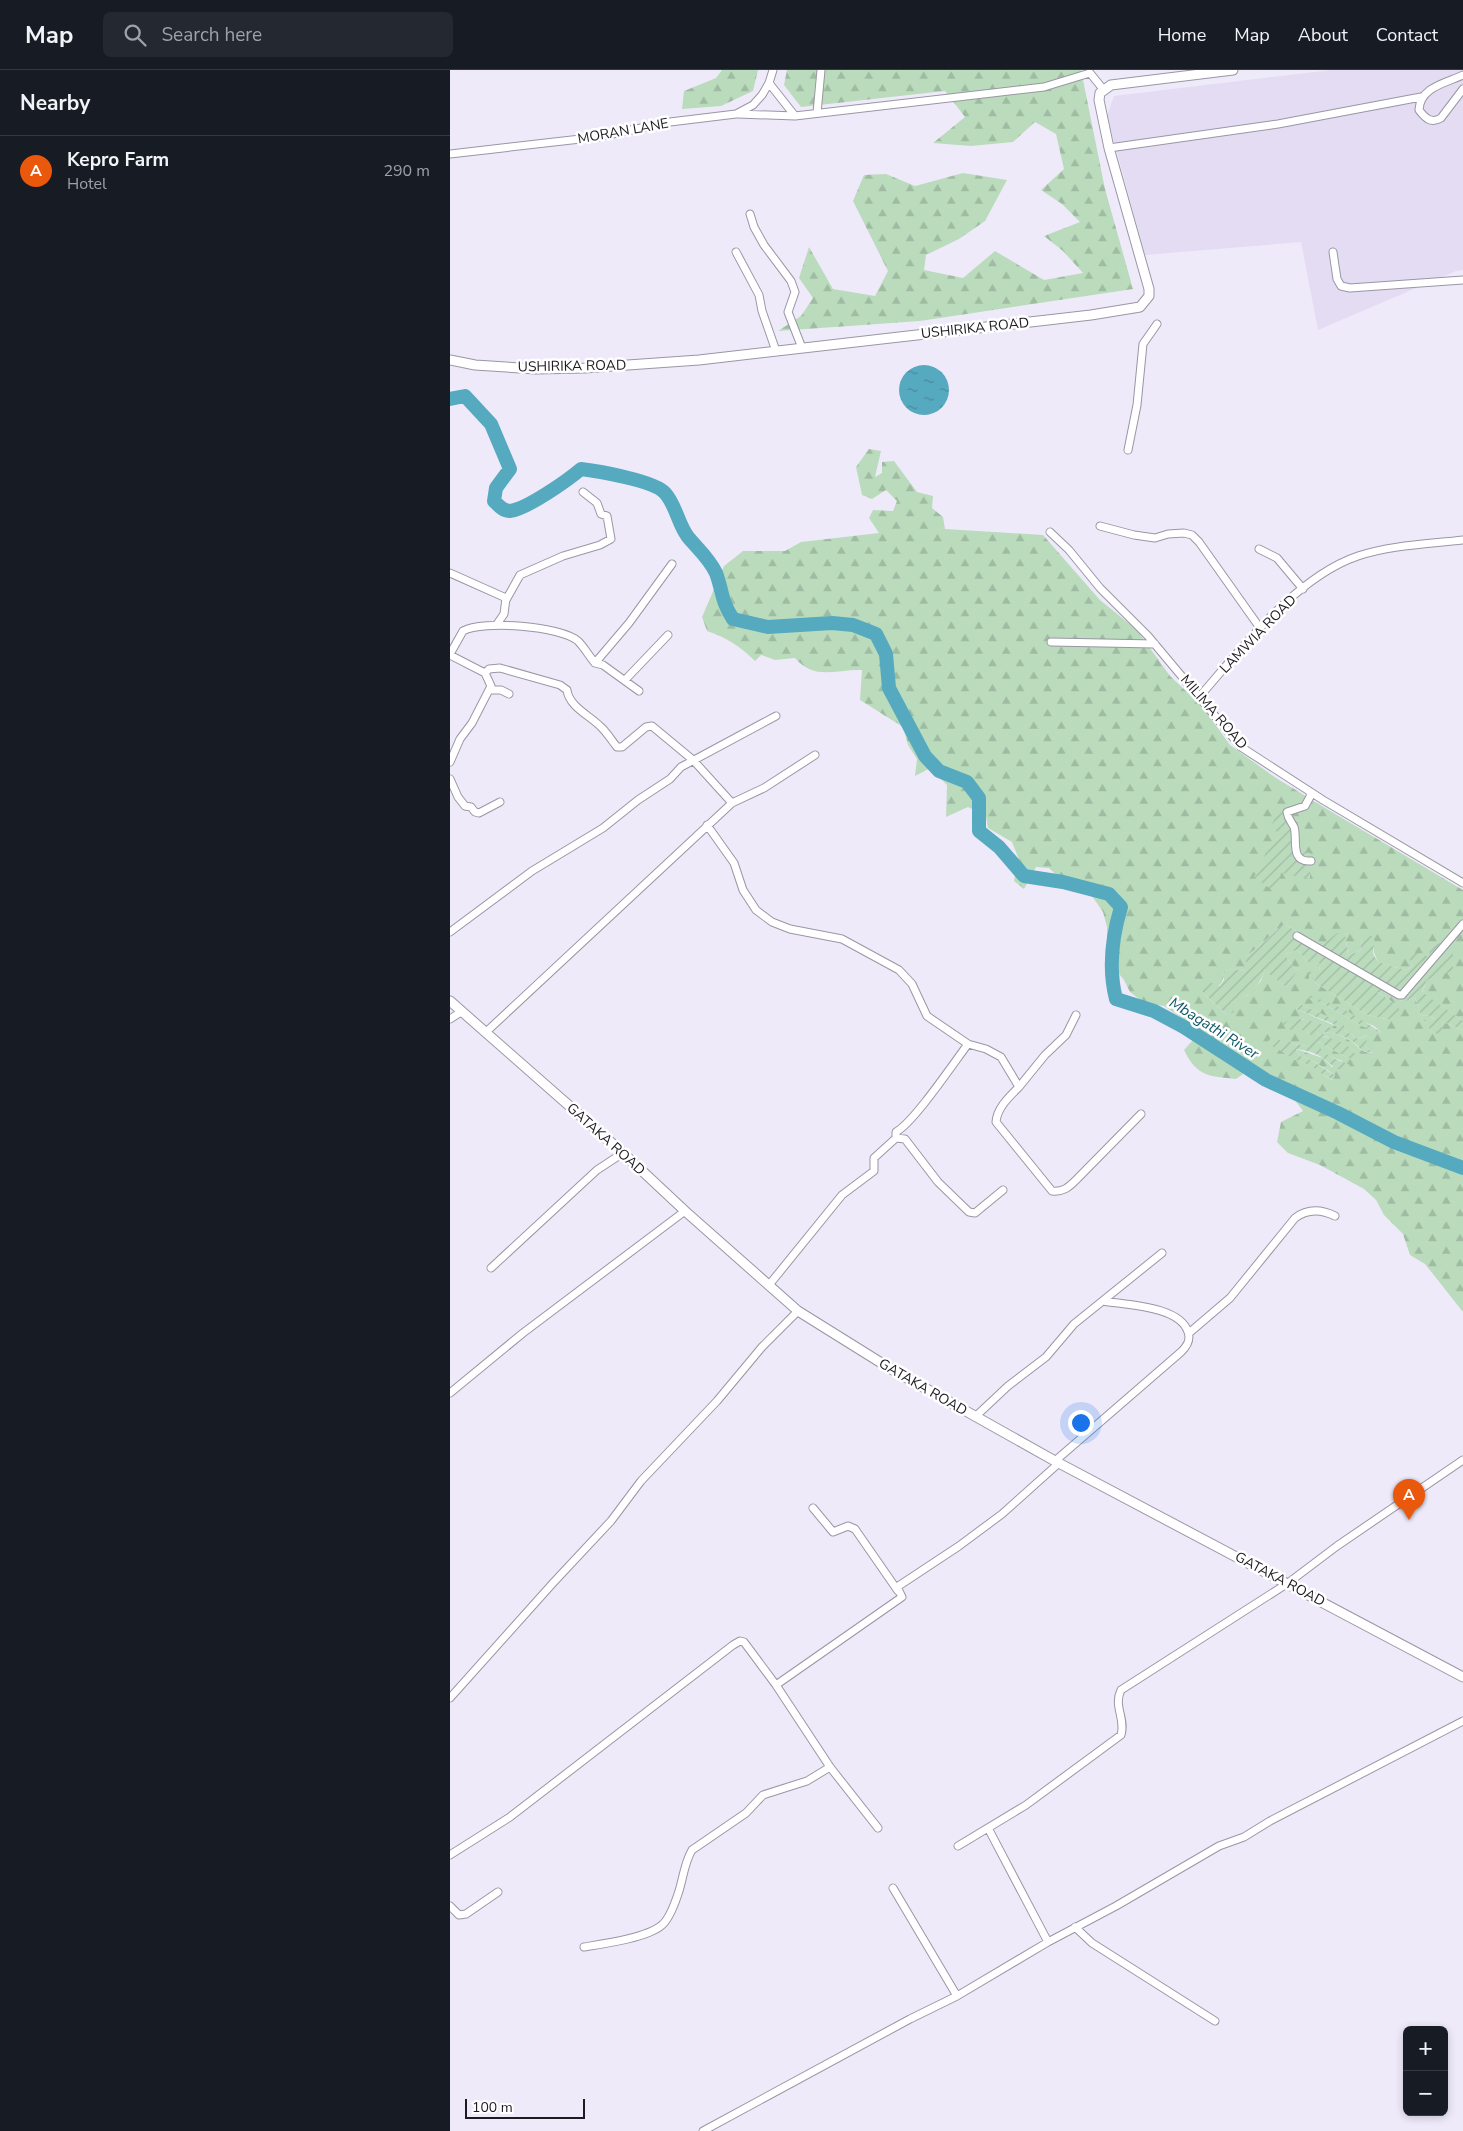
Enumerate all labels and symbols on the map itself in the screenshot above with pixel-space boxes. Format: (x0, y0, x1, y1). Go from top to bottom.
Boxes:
street label: MORAN LANE (576, 114, 670, 148)
street label: USHIRIKA ROAD (920, 313, 1030, 343)
street label: USHIRIKA ROAD (518, 356, 626, 376)
street label: LAMWIA ROAD (1215, 590, 1301, 678)
street label: MILIMA ROAD (1176, 671, 1252, 753)
water label: Mbagathi River (1166, 993, 1263, 1064)
street label: GATAKA ROAD (563, 1099, 649, 1179)
street label: GATAKA ROAD (875, 1354, 971, 1420)
your location (1068, 1410, 1094, 1436)
pin: A (1393, 1479, 1425, 1520)
street label: GATAKA ROAD (1232, 1547, 1328, 1611)
scale bar (465, 2096, 585, 2119)

